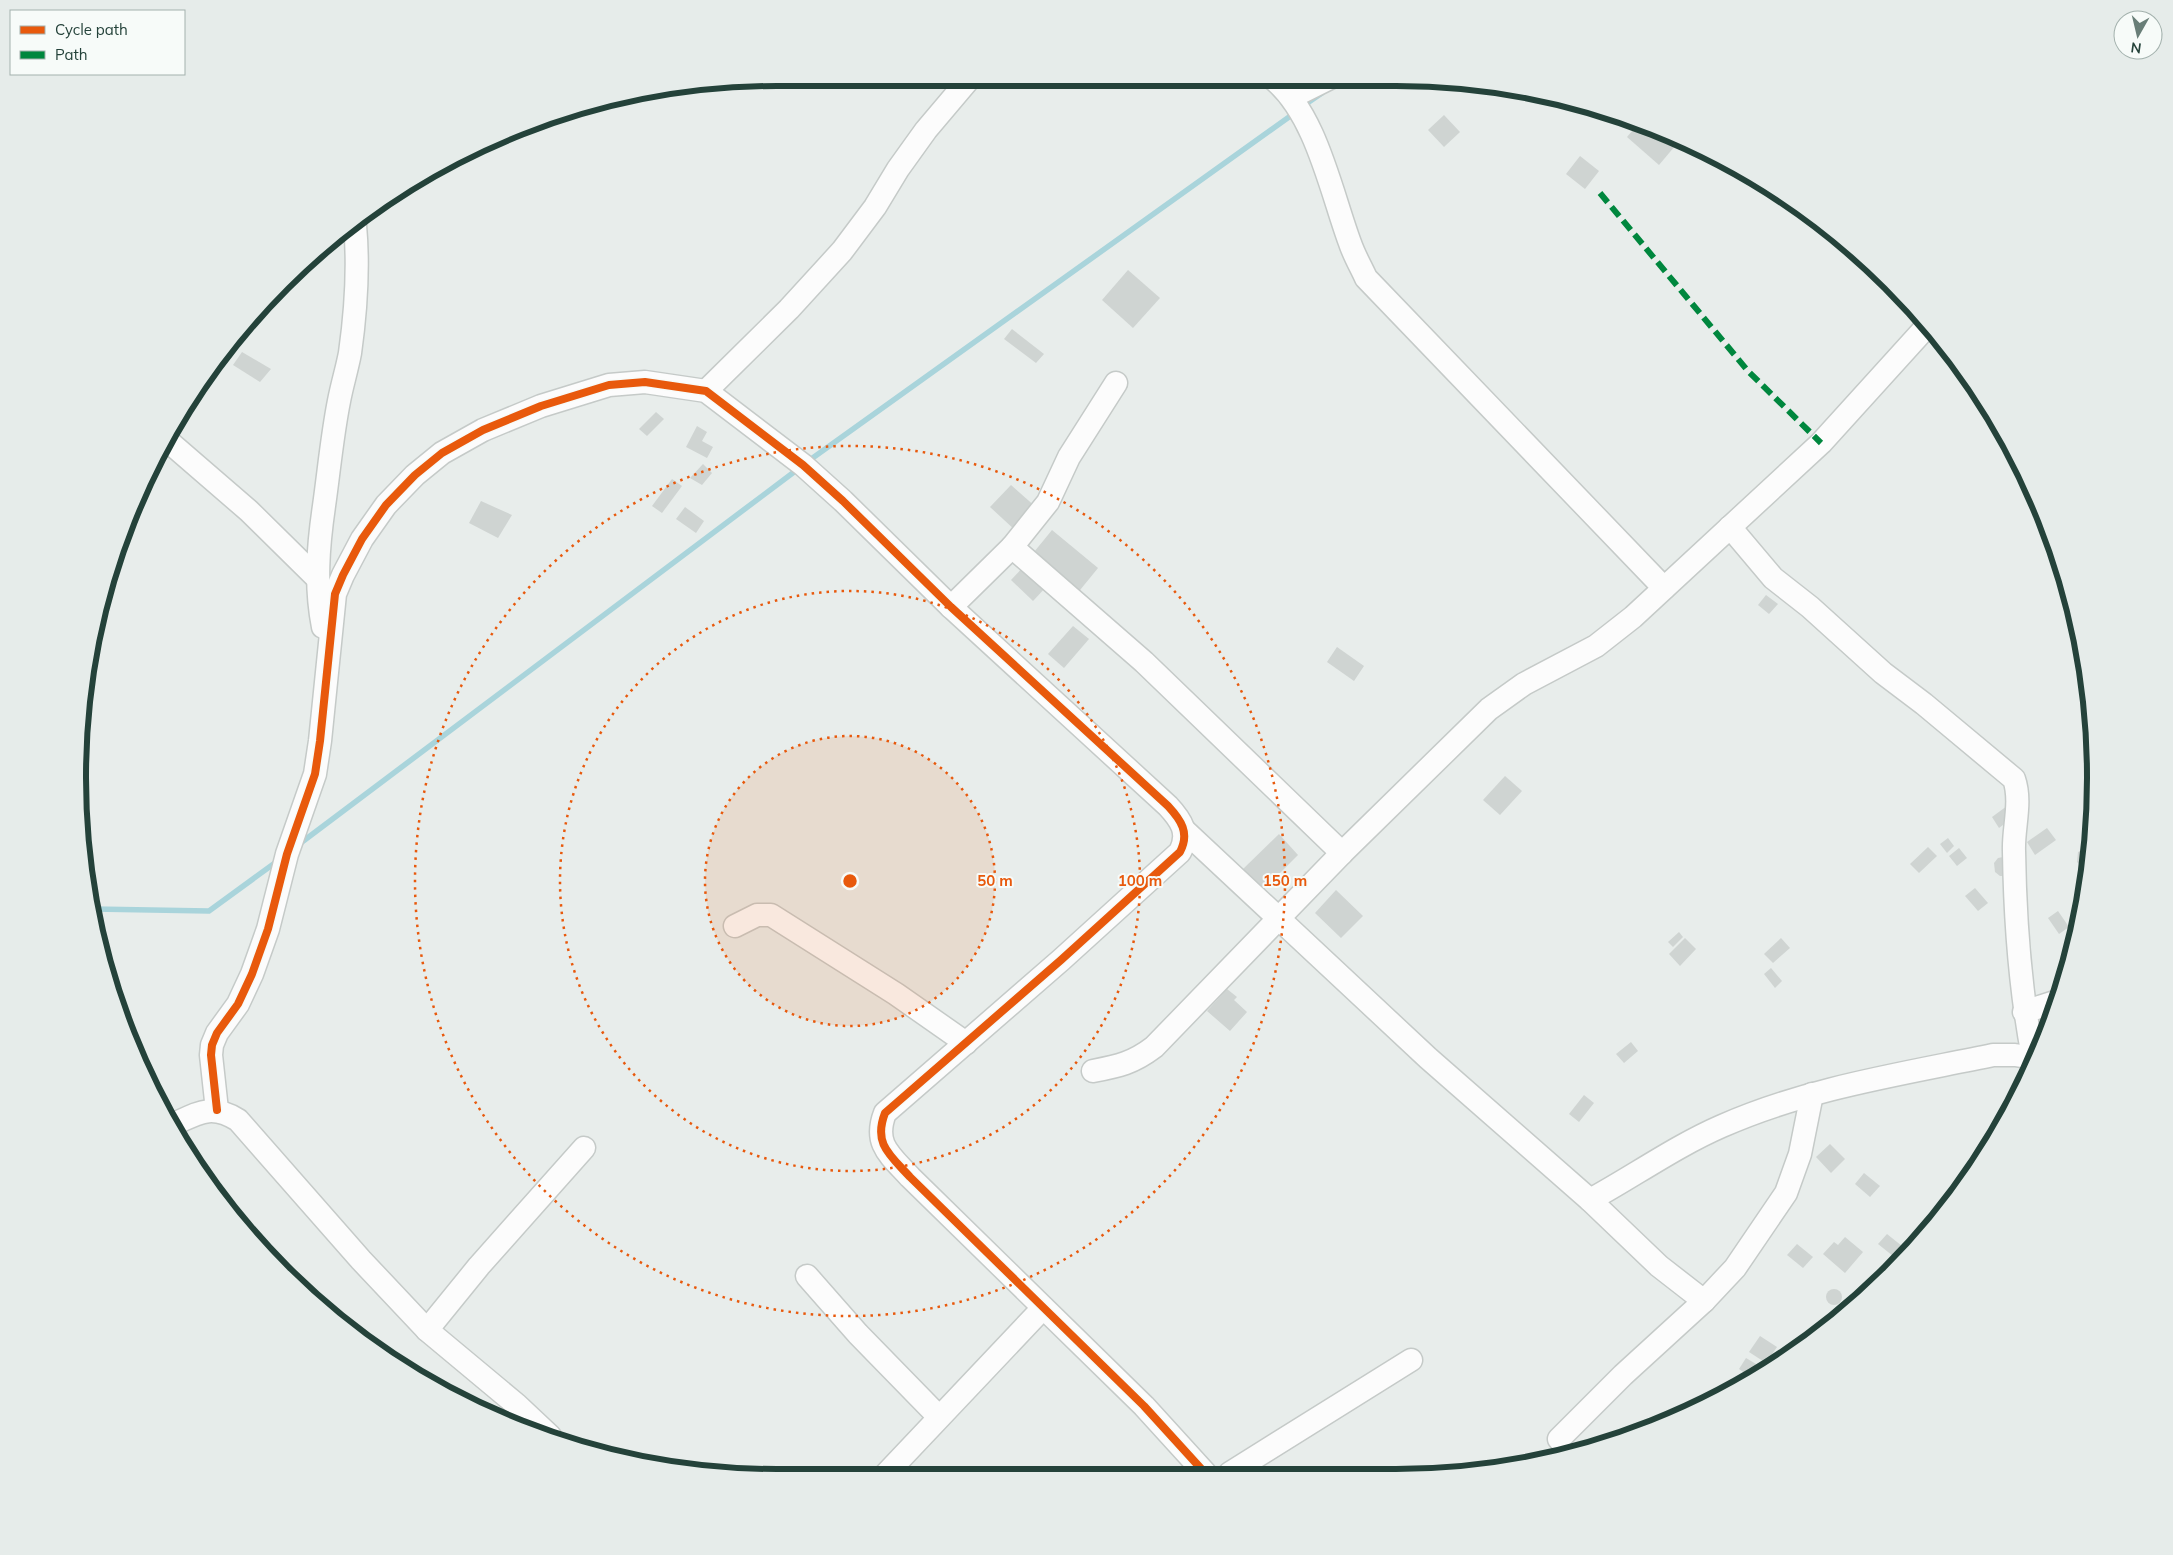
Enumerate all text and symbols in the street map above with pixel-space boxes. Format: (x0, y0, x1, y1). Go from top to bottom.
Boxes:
legend (10, 10, 185, 75)
north arrow (2113, 10, 2163, 60)
text: Cycle path (55, 20, 128, 39)
text: N (2130, 38, 2143, 58)
text: Path (55, 45, 87, 64)
text: 50 m (977, 871, 1013, 890)
text: 100 m (1118, 871, 1162, 890)
text: 150 m (1263, 871, 1307, 890)
centre of rings (841, 872, 859, 890)

